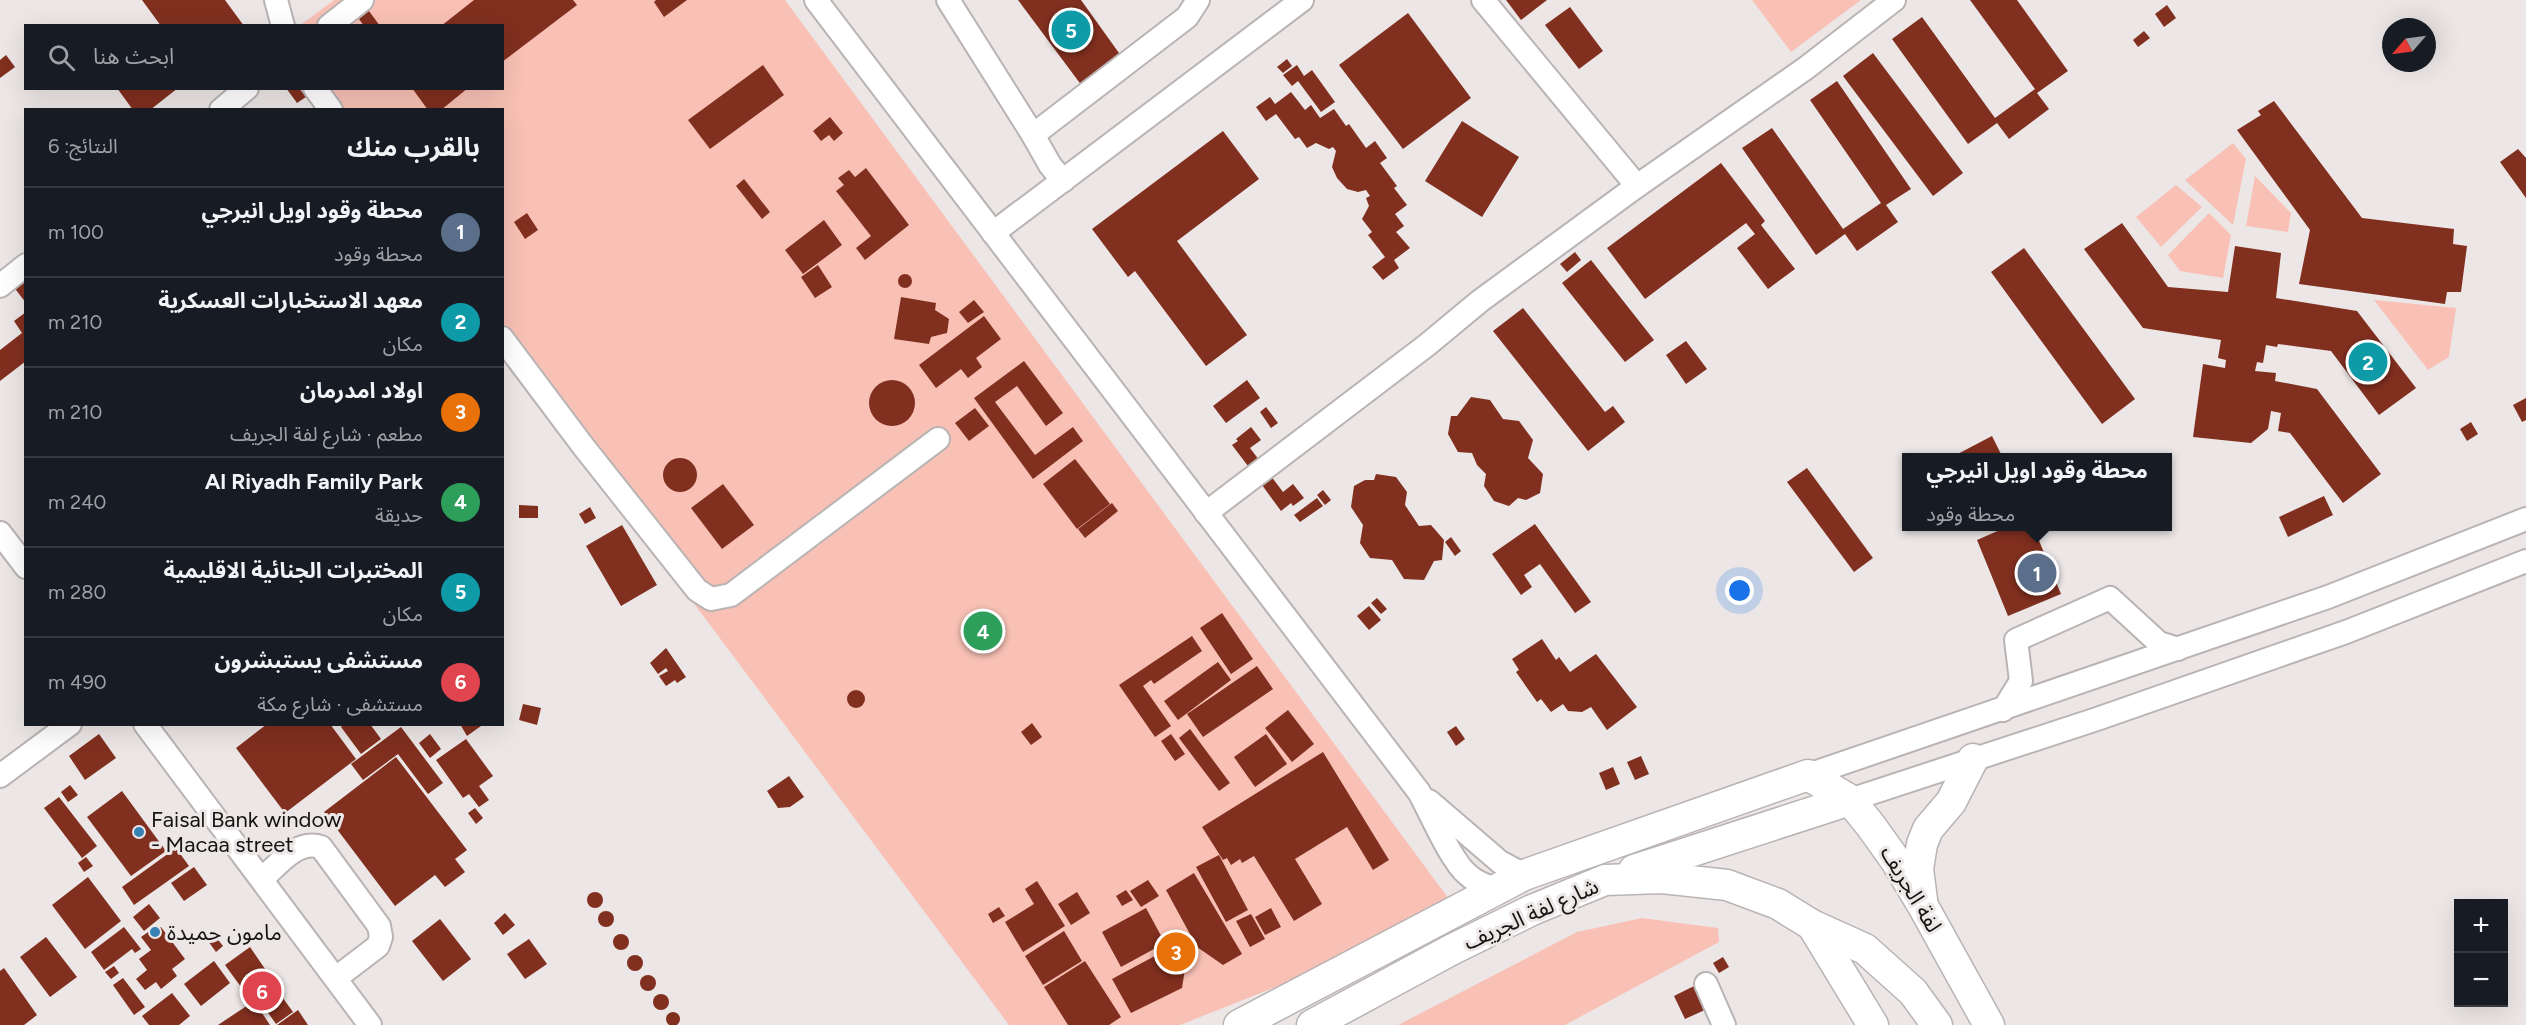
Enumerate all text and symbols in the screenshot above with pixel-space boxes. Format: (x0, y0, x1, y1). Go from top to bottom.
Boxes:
pin: 5 (1052, 8, 1090, 52)
north arrow (2382, 18, 2436, 72)
search box (24, 24, 504, 90)
icon: search (45, 41, 78, 74)
text: ابحث هنا (93, 43, 174, 70)
text: بالقرب منك (347, 131, 480, 163)
text: النتائج: 6 (48, 134, 118, 158)
text: محطة وقود اويل انيرجي (201, 197, 423, 224)
text: 100 m (48, 220, 104, 244)
text: 1 (456, 220, 465, 244)
text: محطة وقود (334, 242, 423, 266)
text: معهد الاستخبارات العسكرية (158, 287, 423, 314)
text: 210 m (48, 310, 102, 334)
text: 2 (455, 310, 466, 334)
text: مكان (383, 332, 423, 356)
pin: 2 (2348, 340, 2388, 385)
text: اولاد امدرمان (300, 377, 423, 404)
text: 210 m (48, 400, 102, 424)
text: 3 (455, 400, 466, 424)
text: مطعم · شارع لفة الجريف (230, 422, 423, 446)
popup (1902, 453, 2172, 531)
text: محطة وقود اويل انيرجي (1926, 457, 2148, 484)
text: Al Riyadh Family Park (205, 468, 423, 495)
text: 240 m (48, 490, 106, 514)
text: 4 (454, 490, 467, 514)
text: محطة وقود (1926, 502, 2015, 526)
text: حديقة (375, 503, 423, 527)
pin: 1 (2018, 550, 2056, 596)
text: المختبرات الجنائية الاقليمية (163, 557, 423, 584)
your location (1725, 576, 1754, 605)
text: 280 m (48, 580, 106, 604)
text: 5 (455, 580, 466, 604)
text: مكان (383, 602, 423, 626)
pin: 4 (964, 608, 1002, 654)
text: مستشفى يستبشرون (215, 647, 423, 674)
text: 490 m (48, 670, 107, 694)
text: 6 (455, 670, 466, 694)
text: مستشفى · شارع مكة (257, 692, 423, 716)
place label: Faisal Bank window - Macaa street (151, 806, 342, 858)
marker: Faisal Bank window - Macaa street (132, 825, 146, 839)
street label: لفة الجريف (1875, 841, 1947, 937)
street label: شارع لفة الجريف (1459, 872, 1604, 959)
map controls (2454, 899, 2508, 1007)
button: + (2454, 899, 2508, 953)
place label: مامون حميدة (167, 919, 282, 946)
marker: مامون حميدة (148, 925, 162, 939)
pin: 3 (1156, 930, 1196, 974)
button: − (2454, 953, 2508, 1007)
pin: 6 (242, 968, 282, 1014)

